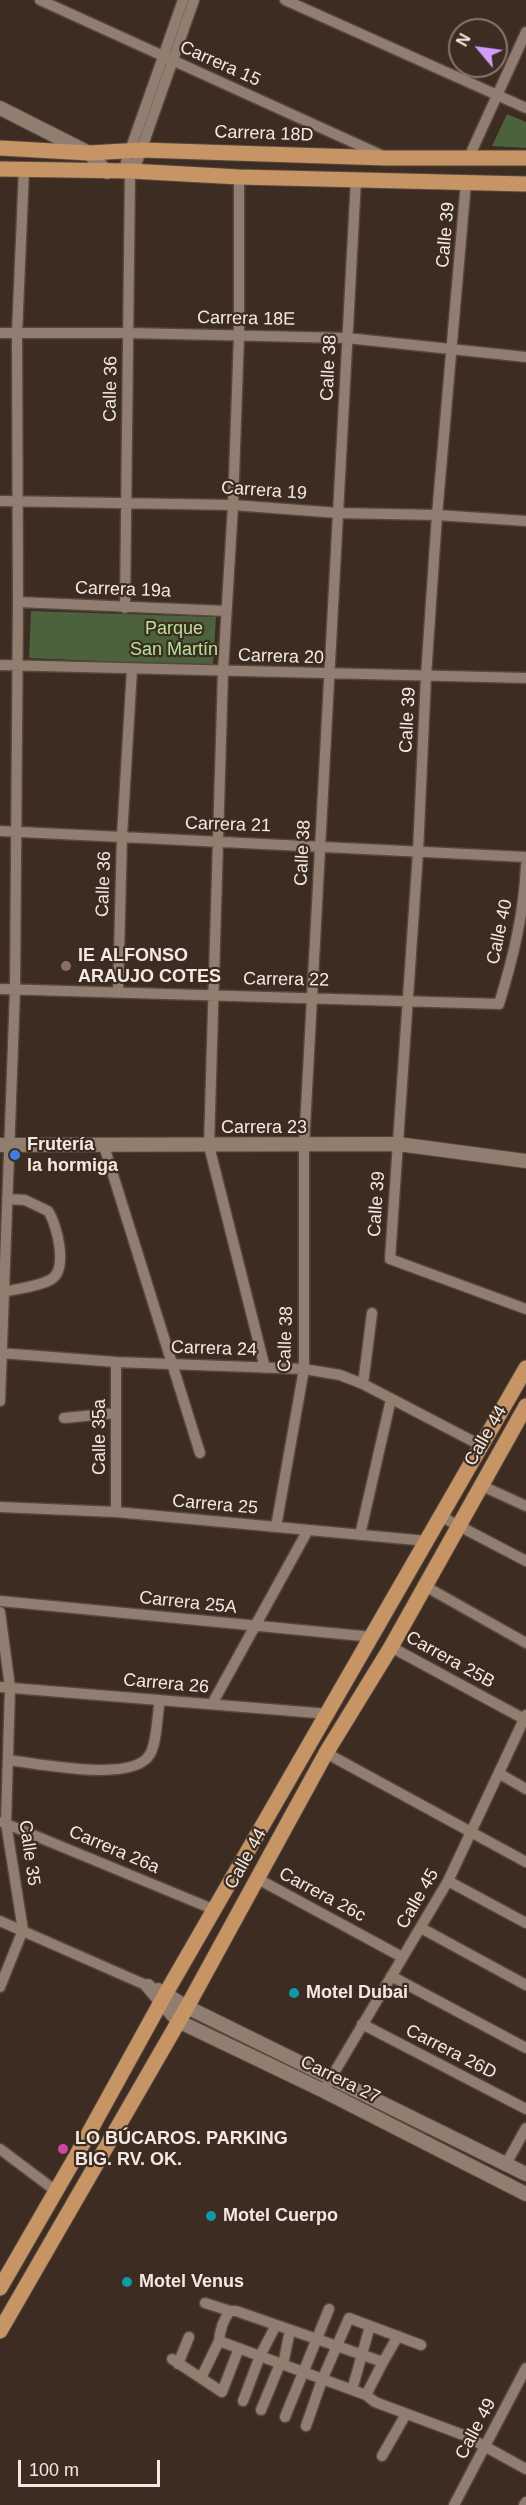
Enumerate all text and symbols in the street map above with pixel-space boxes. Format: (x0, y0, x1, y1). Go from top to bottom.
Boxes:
north arrow (448, 18, 508, 78)
text: N (453, 31, 474, 49)
street label: Carrera 15 (176, 37, 264, 91)
street label: Carrera 18D (214, 121, 314, 147)
street label: Calle 39 (432, 201, 460, 269)
street label: Carrera 18E (197, 307, 295, 331)
street label: Calle 38 (316, 334, 342, 402)
street label: Calle 36 (100, 356, 122, 422)
street label: Carrera 19 (220, 477, 308, 505)
street label: Carrera 19a (75, 578, 171, 602)
park label: Parque San Martín (130, 618, 218, 660)
street label: Carrera 20 (238, 645, 324, 669)
street label: Calle 39 (395, 686, 421, 754)
street label: Carrera 21 (185, 813, 271, 837)
street label: Calle 38 (290, 819, 316, 887)
street label: Calle 36 (92, 851, 116, 917)
street label: Calle 40 (483, 897, 517, 967)
place label: IE ALFONSO ARAUJO COTES (78, 945, 221, 988)
marker: IE ALFONSO ARAUJO COTES (59, 959, 73, 973)
street label: Carrera 22 (243, 968, 329, 992)
street label: Carrera 23 (221, 1117, 307, 1139)
place label: Frutería la hormiga (27, 1134, 118, 1176)
marker: Frutería la hormiga (8, 1148, 22, 1162)
street label: Calle 39 (364, 1170, 390, 1238)
street label: Calle 38 (274, 1306, 298, 1372)
street label: Carrera 24 (171, 1337, 257, 1361)
street label: Calle 35a (89, 1399, 111, 1475)
street label: Calle 44 (460, 1402, 512, 1470)
street label: Carrera 25 (171, 1490, 259, 1520)
street label: Carrera 25A (138, 1587, 238, 1619)
street label: Carrera 25B (402, 1627, 498, 1693)
street label: Carrera 26 (122, 1669, 210, 1699)
street label: Calle 35 (14, 1819, 44, 1887)
street label: Carrera 26a (66, 1821, 162, 1879)
street label: Calle 44 (221, 1825, 271, 1893)
street label: Carrera 26c (275, 1863, 369, 1927)
street label: Calle 45 (392, 1865, 444, 1933)
place label: Motel Dubai (306, 1982, 408, 2004)
marker: Motel Dubai (287, 1986, 301, 2000)
street label: Carrera 26D (402, 2020, 500, 2084)
street label: Carrera 27 (297, 2051, 383, 2109)
place label: LO BÚCAROS. PARKING BIG. RV. OK. (75, 2128, 288, 2170)
marker: LO BÚCAROS. PARKING BIG. RV. OK. (56, 2142, 70, 2156)
place label: Motel Cuerpo (223, 2205, 338, 2227)
marker: Motel Cuerpo (204, 2209, 218, 2223)
place label: Motel Venus (139, 2271, 244, 2293)
marker: Motel Venus (120, 2275, 134, 2289)
street label: Calle 49 (451, 2395, 501, 2463)
scale bar (21, 2448, 164, 2486)
text: 100 m (29, 2460, 79, 2480)

